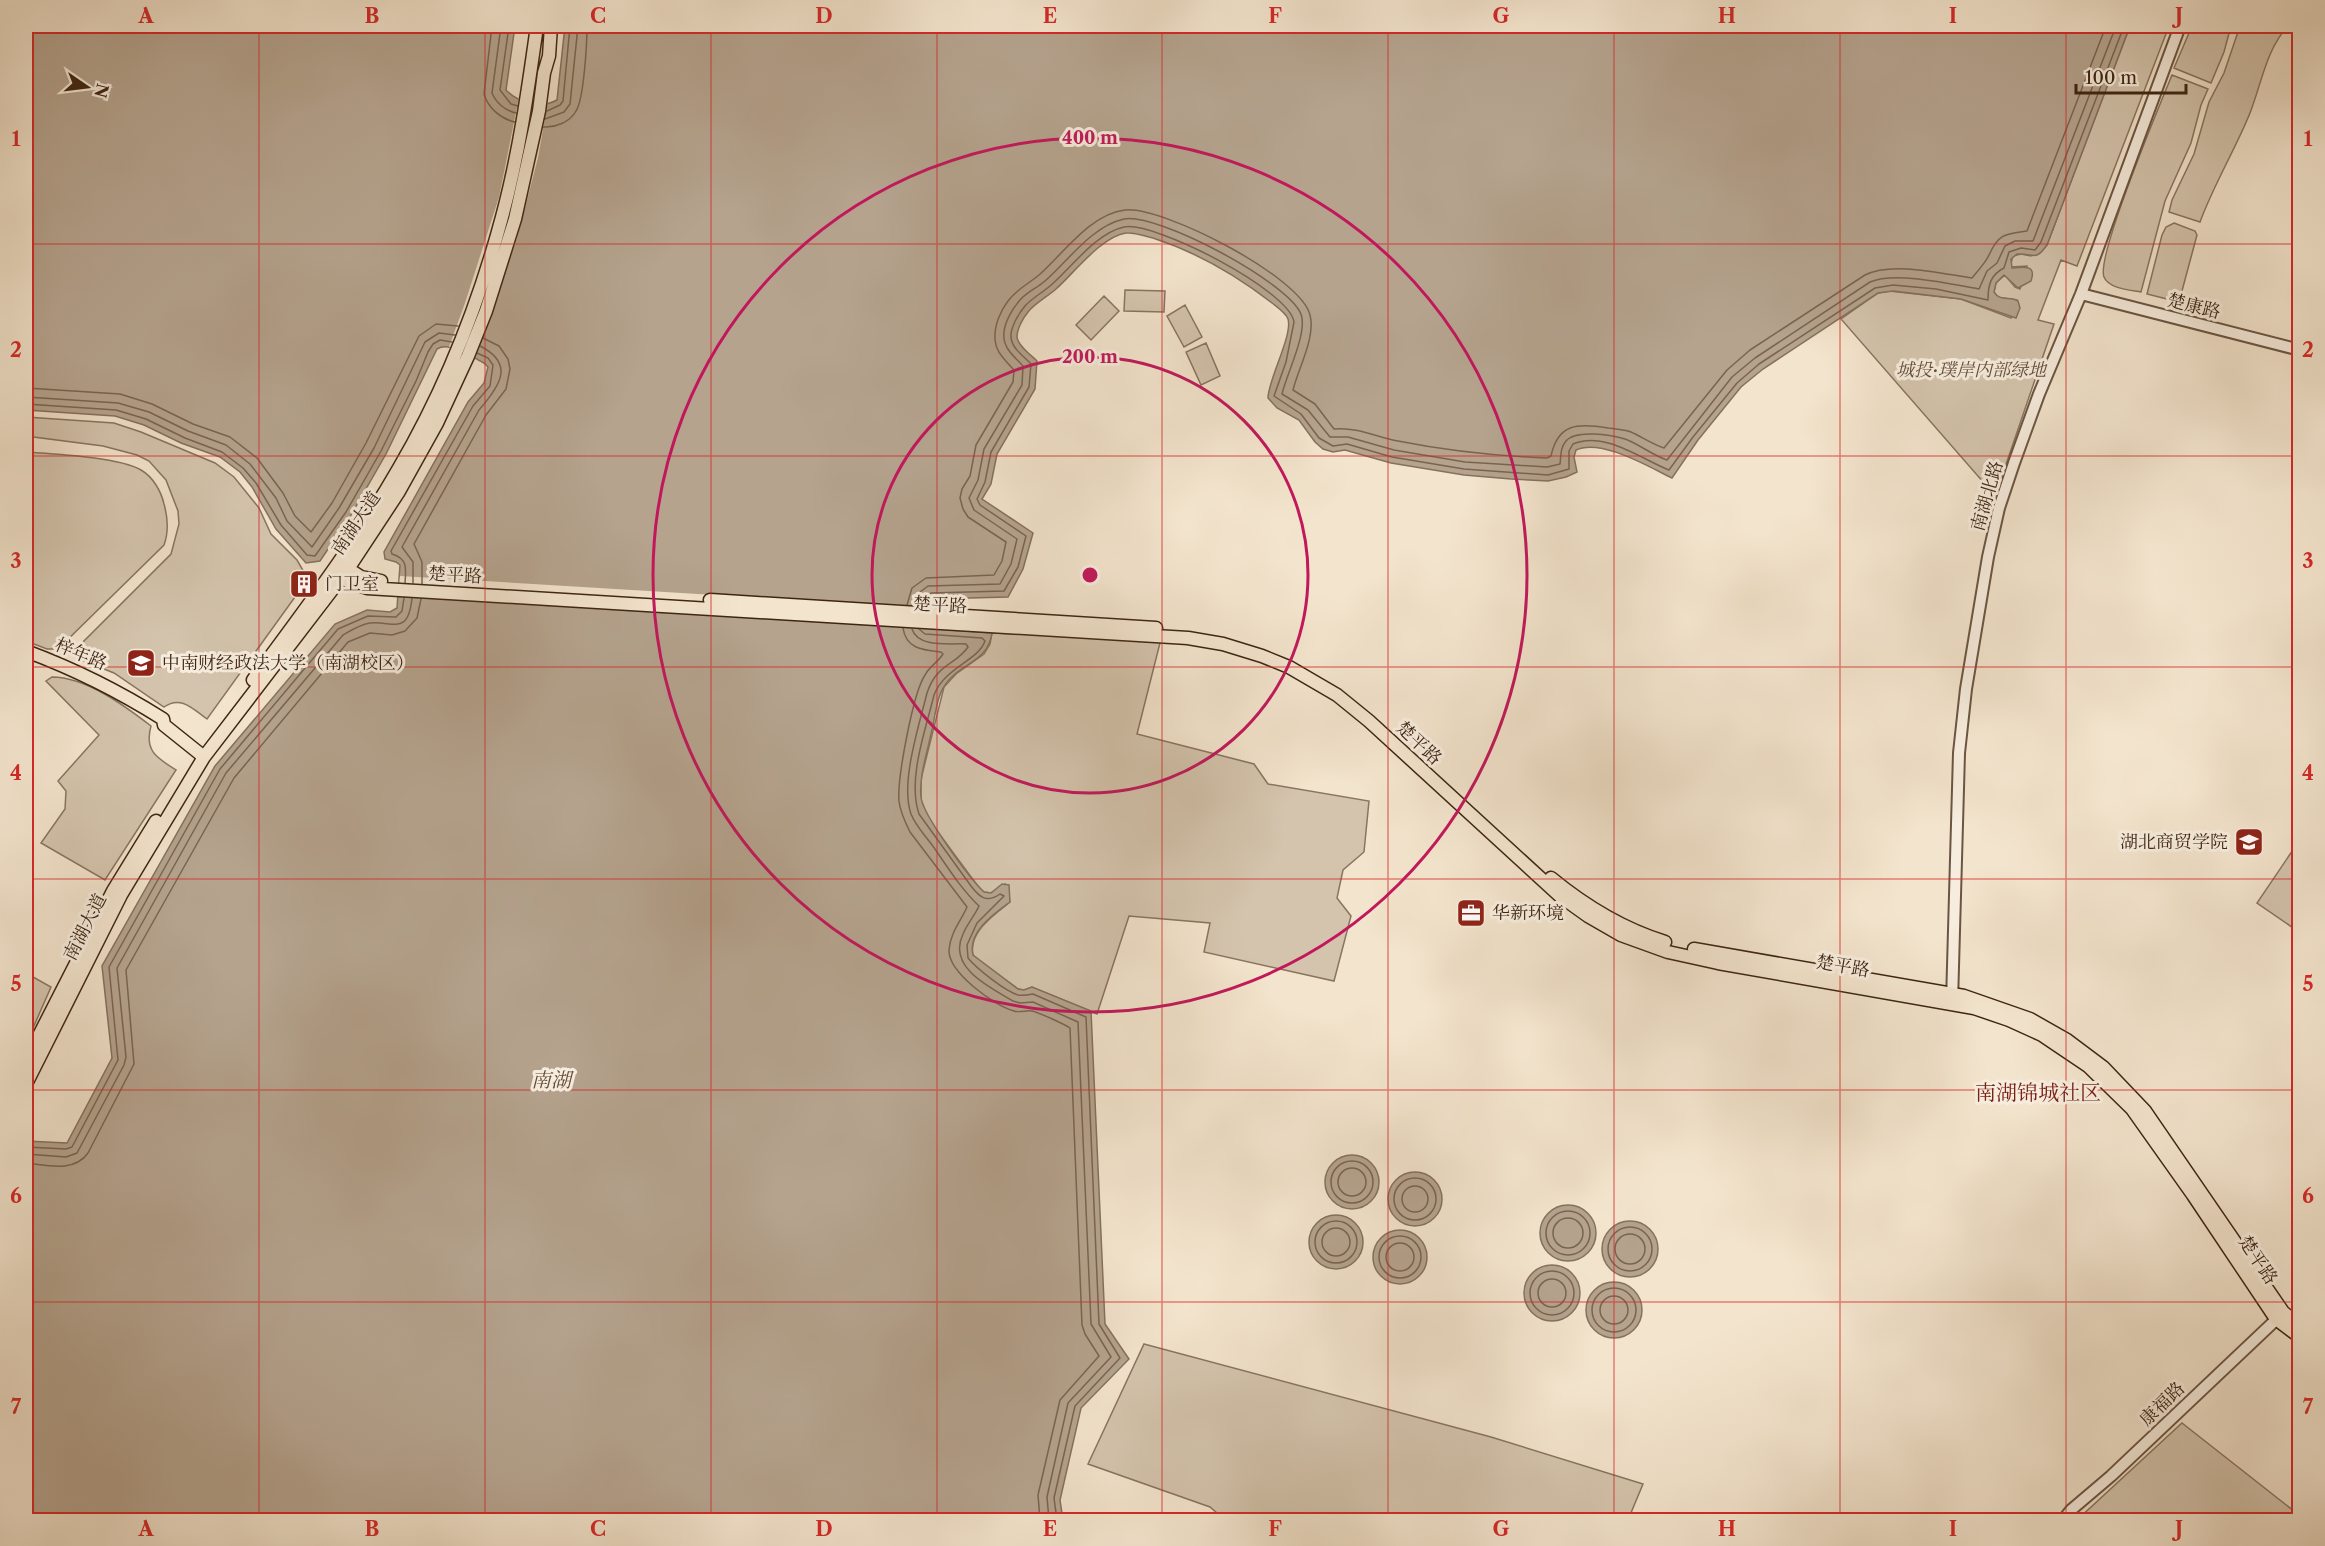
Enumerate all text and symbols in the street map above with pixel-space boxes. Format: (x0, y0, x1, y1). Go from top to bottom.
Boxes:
text: A (137, 4, 154, 28)
text: B (365, 4, 380, 28)
text: C (590, 4, 606, 28)
text: D (815, 4, 833, 28)
text: E (1043, 4, 1057, 28)
text: F (1268, 4, 1282, 28)
text: G (1493, 4, 1510, 28)
text: H (1718, 4, 1736, 28)
text: I (1949, 4, 1957, 28)
text: J (2171, 4, 2183, 28)
north arrow (57, 57, 117, 117)
scale bar (2076, 57, 2186, 95)
text: 100 m (2085, 67, 2137, 89)
text: N (90, 81, 113, 100)
text: 1 (12, 127, 21, 151)
text: 400 m (1062, 127, 1118, 149)
text: 1 (2304, 127, 2313, 151)
street label: 楚康路 (2165, 289, 2223, 323)
text: 2 (10, 338, 22, 362)
text: 2 (2302, 338, 2314, 362)
text: 200 m (1062, 346, 1118, 368)
park label: 城投·璞岸内部绿地 (1896, 359, 2048, 381)
street label: 南湖北路 (1967, 458, 2007, 534)
street label: 南湖大道 (327, 487, 385, 559)
text: 3 (10, 549, 22, 573)
text: 3 (2302, 549, 2314, 573)
street label: 楚平路 (427, 563, 483, 587)
centre of rings (1080, 565, 1100, 585)
building icon: 门卫室 (288, 568, 320, 600)
place label: 门卫室 (325, 573, 379, 595)
street label: 楚平路 (912, 593, 968, 617)
street label: 梓年路 (52, 633, 110, 675)
school or university icon: 中南财经政法大学（南湖校区） (125, 647, 157, 679)
place label: 中南财经政法大学（南湖校区） (162, 652, 414, 674)
street label: 楚平路 (1392, 717, 1446, 769)
text: 4 (10, 761, 22, 785)
text: 4 (2302, 761, 2314, 785)
school or university icon: 湖北商贸学院 (2233, 826, 2265, 858)
place label: 湖北商贸学院 (2120, 831, 2228, 853)
street label: 南湖大道 (59, 890, 111, 964)
office icon: 华新环境 (1455, 897, 1487, 929)
place label: 华新环境 (1492, 902, 1564, 924)
street label: 楚平路 (1815, 950, 1871, 982)
text: 5 (10, 972, 22, 996)
text: 5 (2302, 972, 2314, 996)
water label: 南湖 (531, 1068, 574, 1092)
district label: 南湖锦城社区 (1975, 1080, 2101, 1105)
text: 6 (10, 1184, 22, 1208)
text: 6 (2302, 1184, 2314, 1208)
street label: 楚平路 (2234, 1231, 2282, 1289)
street label: 康福路 (2135, 1377, 2189, 1431)
text: 7 (11, 1395, 22, 1419)
text: 7 (2303, 1395, 2314, 1419)
text: A (137, 1517, 154, 1541)
text: B (365, 1517, 380, 1541)
text: C (590, 1517, 606, 1541)
text: D (815, 1517, 833, 1541)
text: E (1043, 1517, 1057, 1541)
text: F (1268, 1517, 1282, 1541)
text: G (1493, 1517, 1510, 1541)
text: H (1718, 1517, 1736, 1541)
text: I (1949, 1517, 1957, 1541)
text: J (2171, 1517, 2183, 1541)

